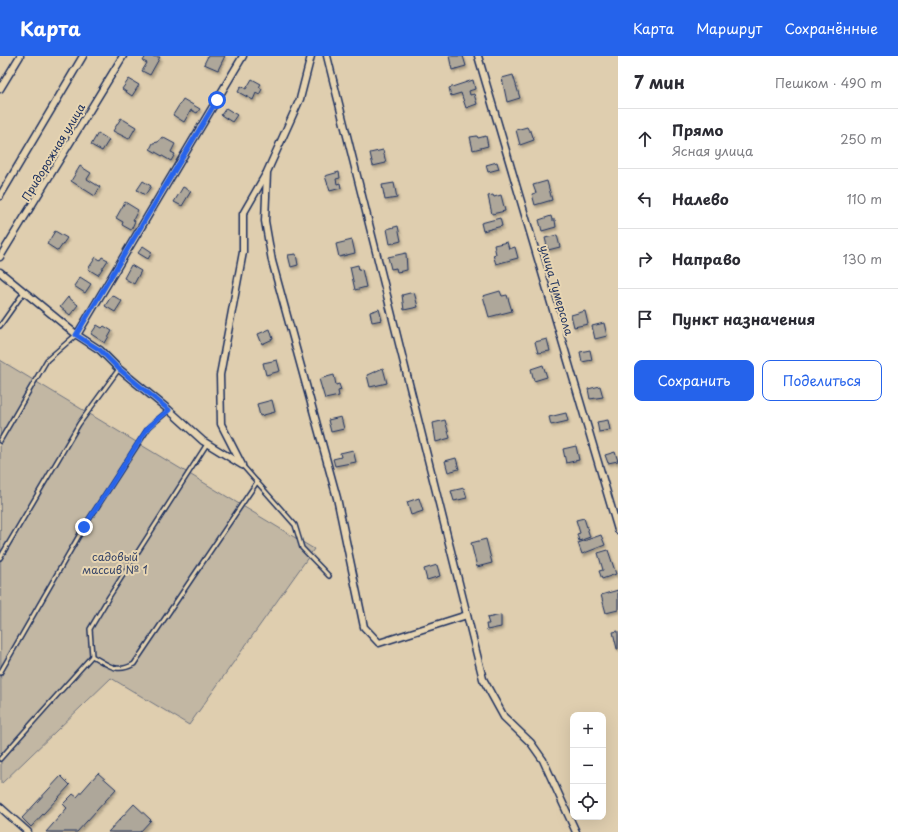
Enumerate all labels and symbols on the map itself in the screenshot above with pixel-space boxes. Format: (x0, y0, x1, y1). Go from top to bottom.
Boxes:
route start (208, 91, 226, 109)
street label: Придорожная улица (17, 100, 89, 204)
street label: улица Тумерсола (536, 243, 578, 337)
route end (75, 518, 93, 536)
park label: садовый массив № 1 (82, 548, 148, 578)

